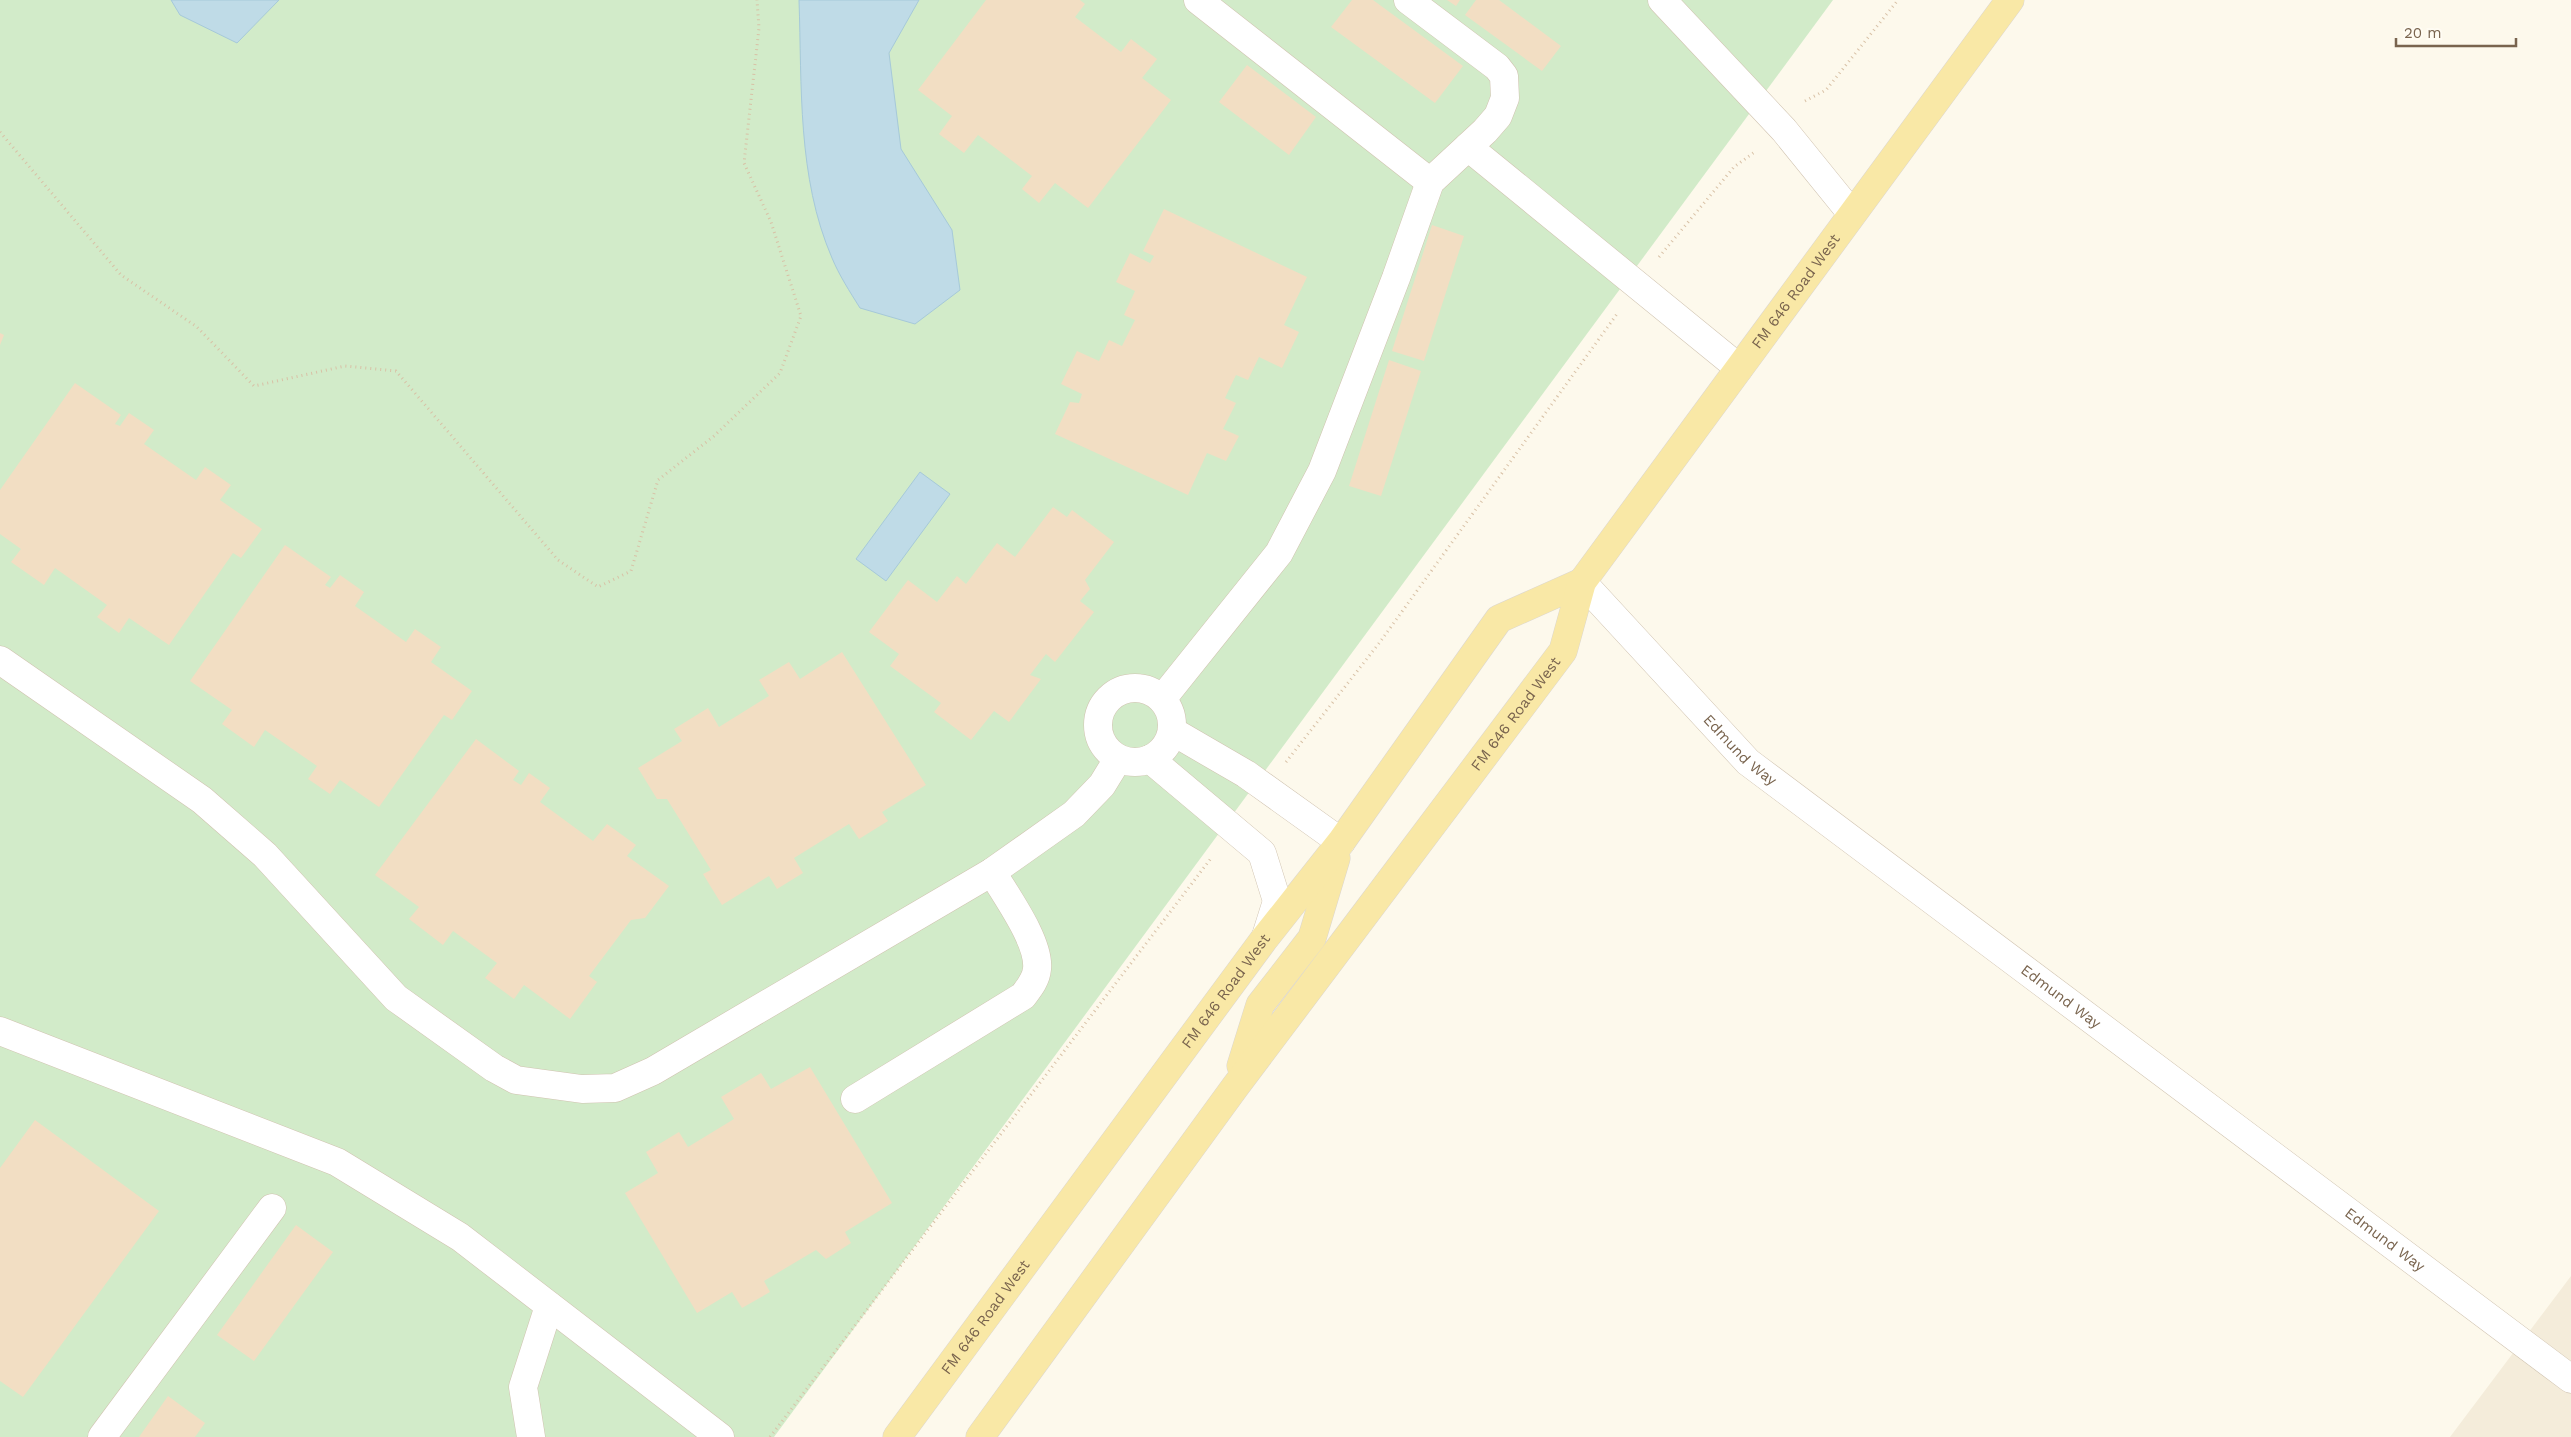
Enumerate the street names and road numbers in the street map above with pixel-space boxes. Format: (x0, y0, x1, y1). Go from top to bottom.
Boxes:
street label: FM 646 Road West (1748, 230, 1844, 352)
street label: FM 646 Road West (1467, 653, 1565, 774)
street label: Edmund Way (1700, 711, 1781, 790)
street label: FM 646 Road West (1178, 930, 1274, 1052)
street label: Edmund Way (2017, 961, 2105, 1033)
street label: Edmund Way (2341, 1204, 2429, 1276)
street label: FM 646 Road West (937, 1256, 1034, 1378)

